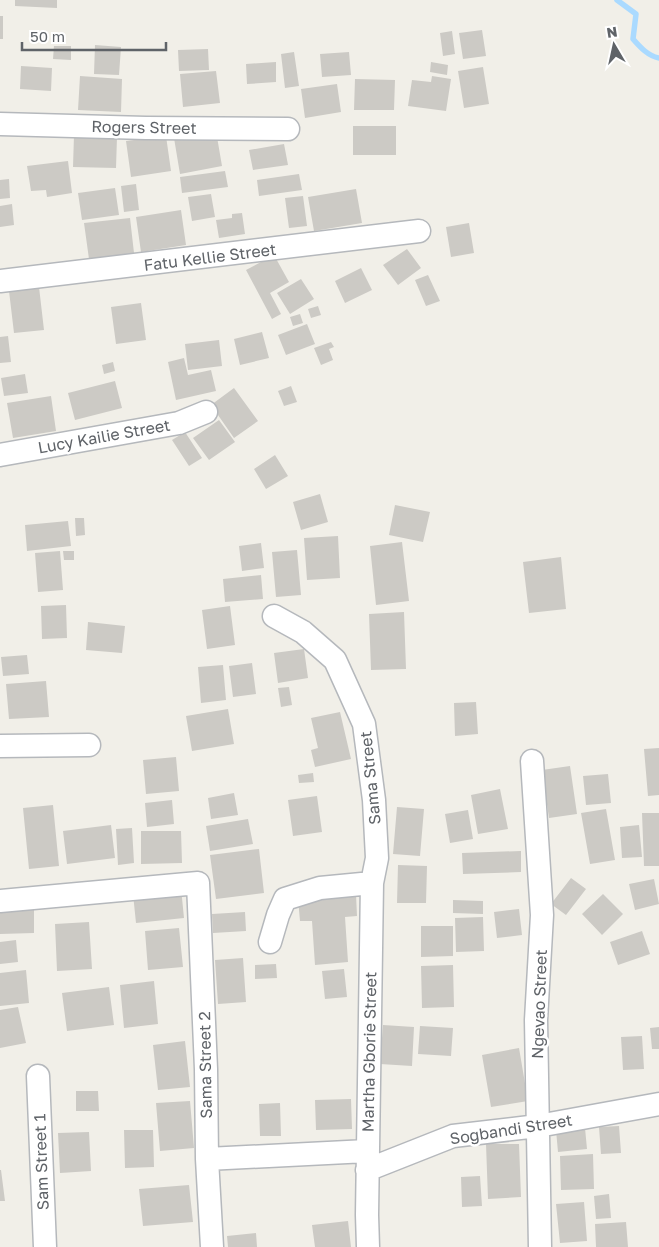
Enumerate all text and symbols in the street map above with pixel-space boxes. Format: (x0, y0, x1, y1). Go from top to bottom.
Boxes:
scale bar (22, 20, 166, 52)
north arrow (589, 20, 639, 70)
text: N (605, 22, 618, 41)
text: 50 m (30, 27, 65, 45)
street label: Rogers Street (91, 116, 197, 138)
street label: Fatu Kellie Street (143, 239, 277, 275)
street label: Lucy Kailie Street (36, 415, 172, 457)
street label: Sama Street (355, 730, 385, 826)
street label: Ngevao Street (527, 949, 551, 1059)
street label: Martha Gborie Street (358, 972, 380, 1132)
street label: Sama Street 2 (194, 1011, 216, 1119)
street label: Sogbandi Street (448, 1109, 574, 1149)
street label: Sam Street 1 (29, 1113, 53, 1211)

